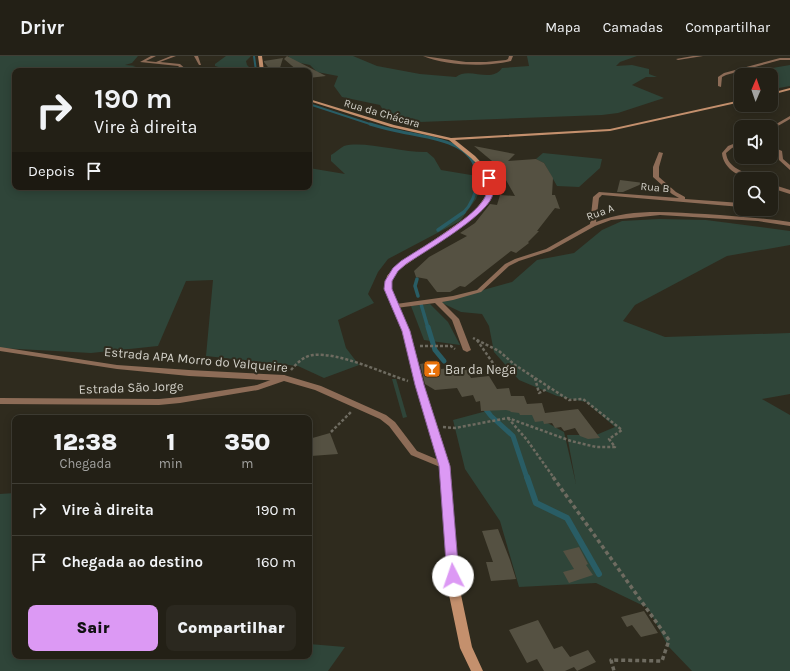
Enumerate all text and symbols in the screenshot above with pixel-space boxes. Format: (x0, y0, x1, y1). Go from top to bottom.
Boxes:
text: Drivr (20, 17, 64, 39)
text: Mapa (545, 19, 581, 36)
text: Camadas (603, 19, 663, 36)
text: Compartilhar (685, 19, 770, 36)
north arrow (734, 68, 778, 112)
map controls (734, 68, 778, 216)
text: 190 m (94, 82, 172, 115)
icon: right (28, 84, 80, 136)
street label: Rua da Chácara (342, 96, 421, 131)
text: Vire à direita (94, 116, 198, 138)
button: sound (734, 120, 778, 164)
icon: arrive (83, 160, 105, 182)
pin (472, 161, 506, 195)
text: Depois (28, 162, 75, 180)
icon: arrive (478, 167, 500, 189)
button: search (734, 172, 778, 216)
street label: Rua B (640, 180, 670, 195)
street label: Rua A (585, 201, 616, 223)
street label: Estrada APA Morro do Valqueire (103, 344, 289, 376)
bar icon: Bar da Nega (422, 359, 442, 379)
place label: Bar da Nega (445, 362, 516, 377)
street label: Estrada São Jorge (78, 378, 184, 397)
text: 12:38 (53, 428, 117, 456)
text: 1 (166, 428, 175, 456)
text: 350 (224, 428, 270, 456)
text: Chegada (59, 456, 111, 471)
text: min (159, 456, 183, 471)
text: m (241, 456, 253, 471)
icon: right (28, 499, 50, 521)
text: Vire à direita (62, 501, 154, 519)
text: 190 m (256, 501, 296, 519)
icon: arrive (28, 551, 50, 573)
text: Chegada ao destino (62, 553, 203, 571)
text: 160 m (256, 553, 296, 571)
position arrow (432, 555, 474, 597)
button: Sair (28, 605, 158, 651)
button: Compartilhar (166, 605, 296, 651)

